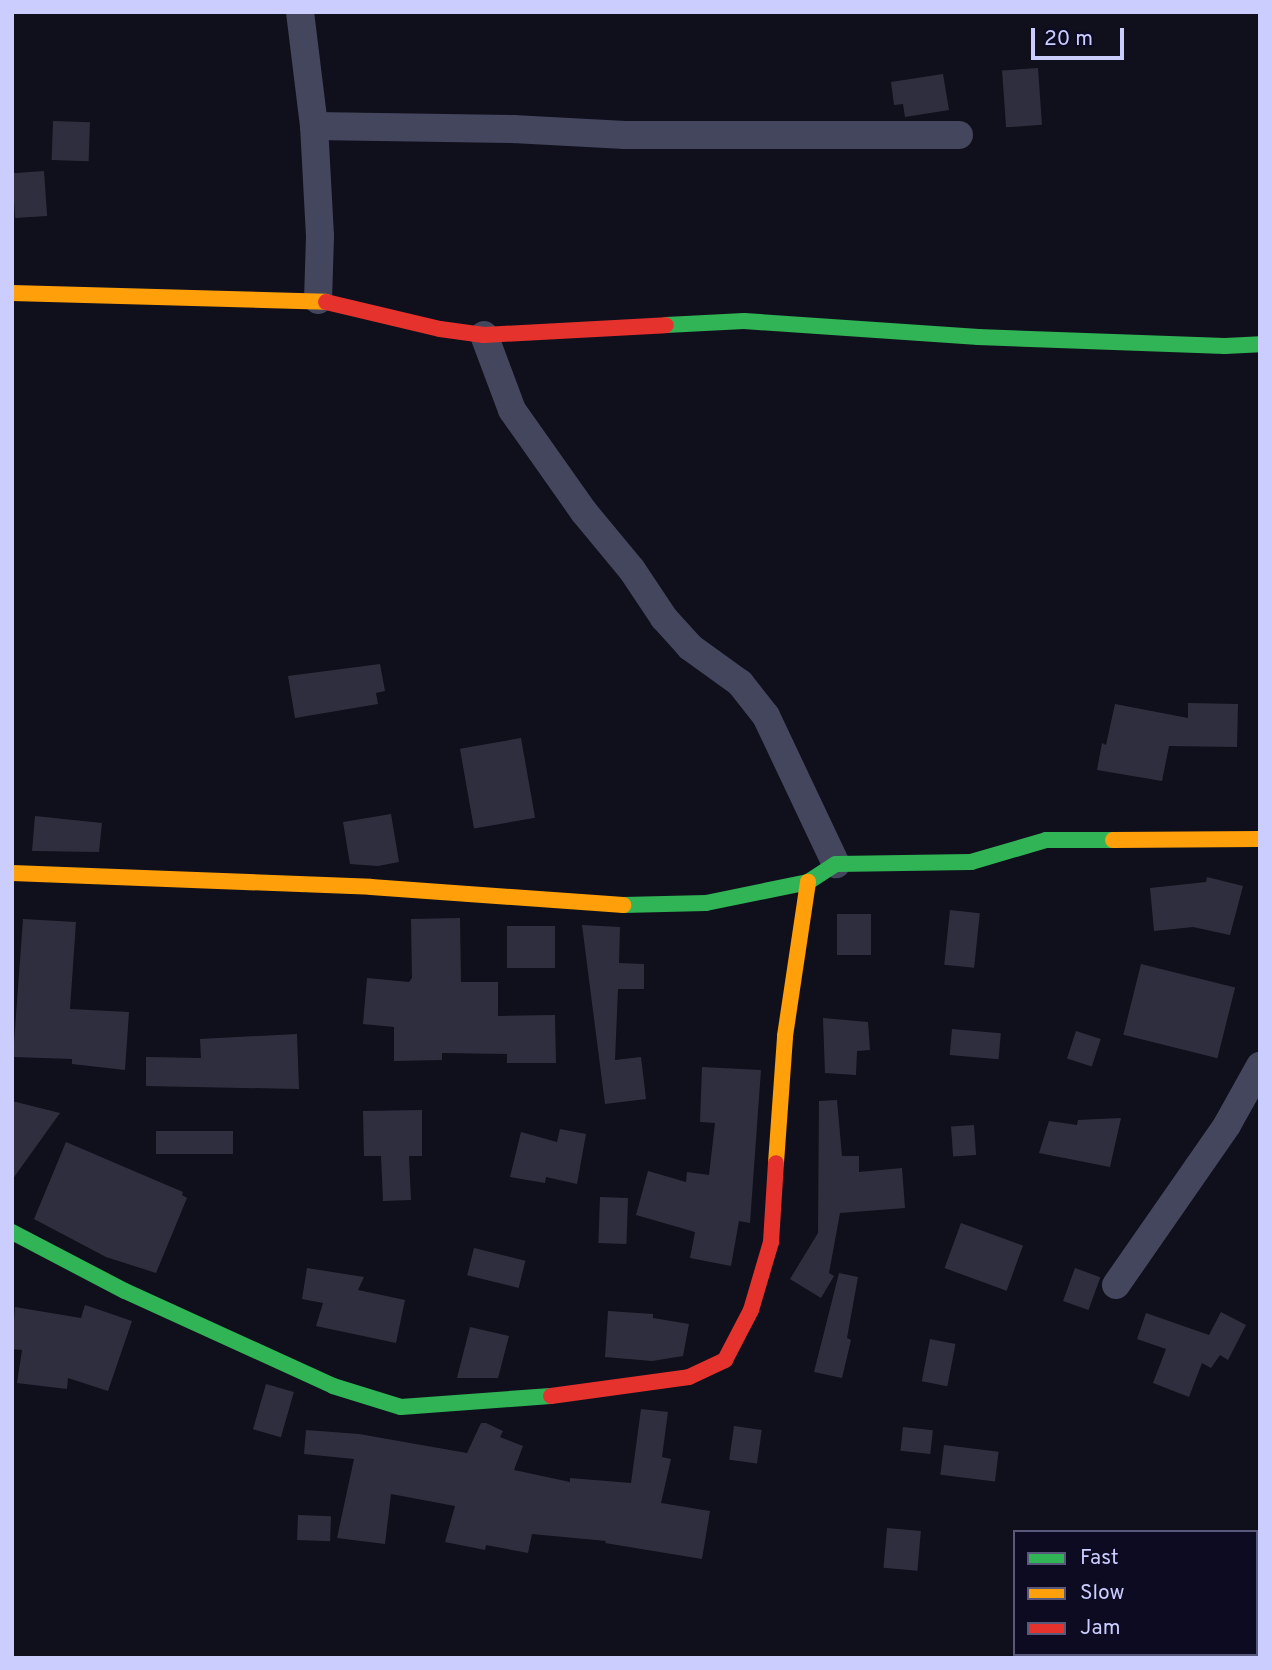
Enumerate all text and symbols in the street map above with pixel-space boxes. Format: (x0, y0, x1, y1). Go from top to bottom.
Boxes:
scale bar (1034, 14, 1127, 58)
text: 20 m (1044, 26, 1093, 53)
legend (1013, 1530, 1258, 1656)
text: Fast (1080, 1545, 1119, 1572)
text: Slow (1080, 1580, 1125, 1607)
text: Jam (1080, 1615, 1121, 1642)

